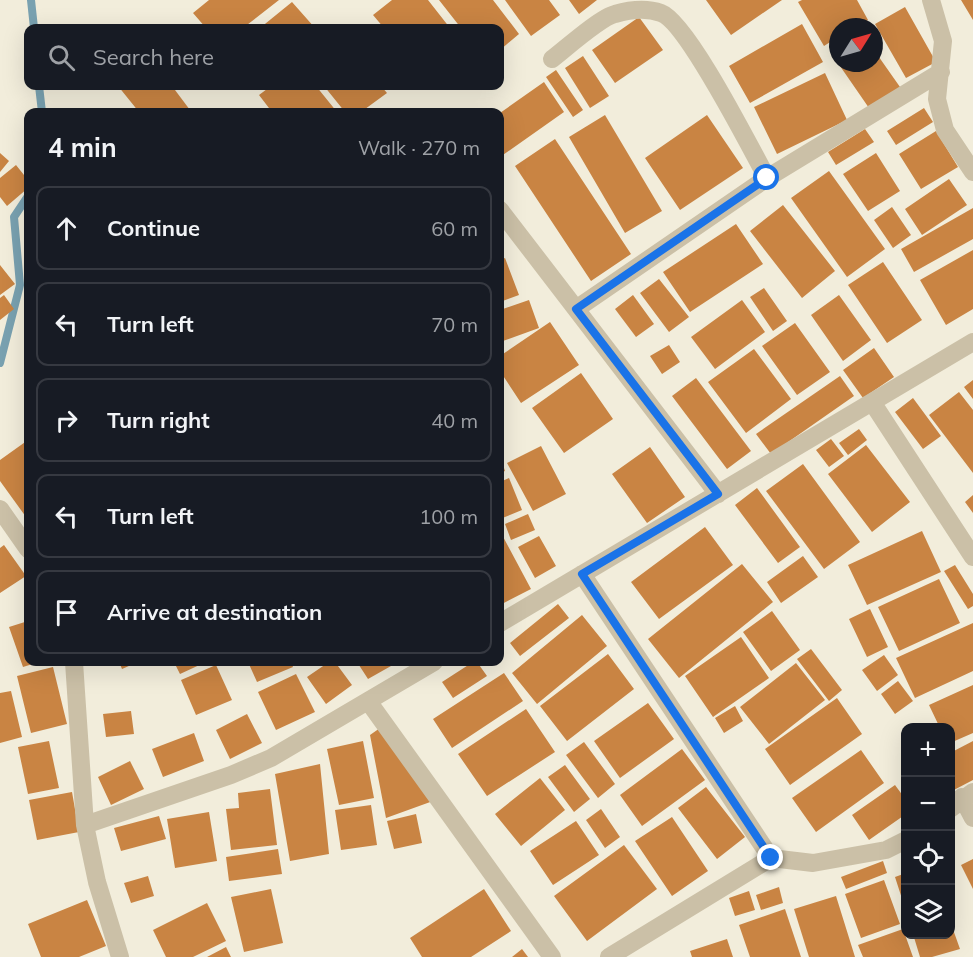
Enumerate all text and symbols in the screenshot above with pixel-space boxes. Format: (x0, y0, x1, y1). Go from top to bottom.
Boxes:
north arrow (829, 18, 883, 72)
search box (24, 24, 504, 90)
icon: search (45, 41, 78, 74)
text: Search here (93, 43, 214, 71)
text: 4 min (48, 131, 117, 164)
text: Walk · 270 m (358, 135, 480, 160)
route start (753, 164, 779, 190)
icon: ahead (50, 212, 83, 245)
text: Continue (107, 214, 200, 242)
text: 60 m (431, 216, 478, 241)
icon: left (50, 308, 83, 341)
text: Turn left (107, 310, 194, 338)
text: 70 m (431, 312, 478, 337)
icon: right (50, 404, 83, 437)
text: Turn right (107, 406, 210, 434)
text: 40 m (431, 408, 478, 433)
icon: left (50, 500, 83, 533)
text: Turn left (107, 502, 194, 530)
text: 100 m (419, 504, 478, 529)
icon: arrive (50, 596, 83, 629)
text: Arrive at destination (107, 598, 322, 626)
map controls (901, 723, 955, 939)
button: + (901, 723, 955, 777)
button: − (901, 777, 955, 831)
button: locate (901, 831, 955, 885)
route end (757, 844, 783, 870)
button: layers (901, 885, 955, 939)

